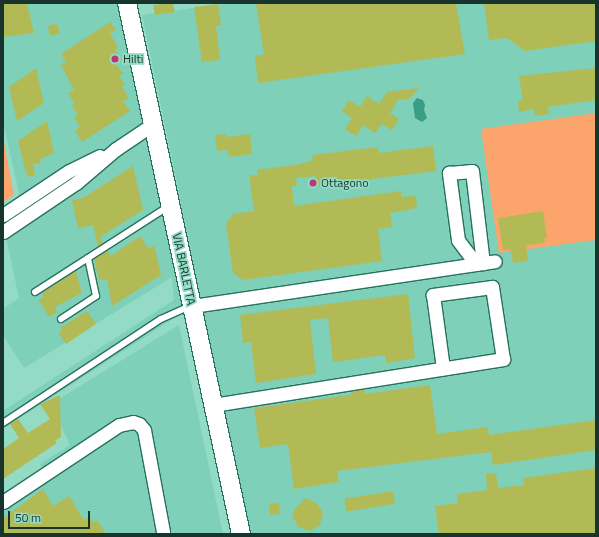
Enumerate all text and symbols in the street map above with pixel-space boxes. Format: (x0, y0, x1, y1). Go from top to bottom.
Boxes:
place label: Hilti (123, 52, 143, 66)
marker: Hilti (110, 54, 120, 64)
place label: Ottagono (321, 176, 369, 190)
marker: Ottagono (308, 178, 318, 188)
street label: VIA BARLETTA (169, 232, 199, 306)
scale bar (10, 503, 92, 529)
text: 50 m (15, 508, 41, 527)

